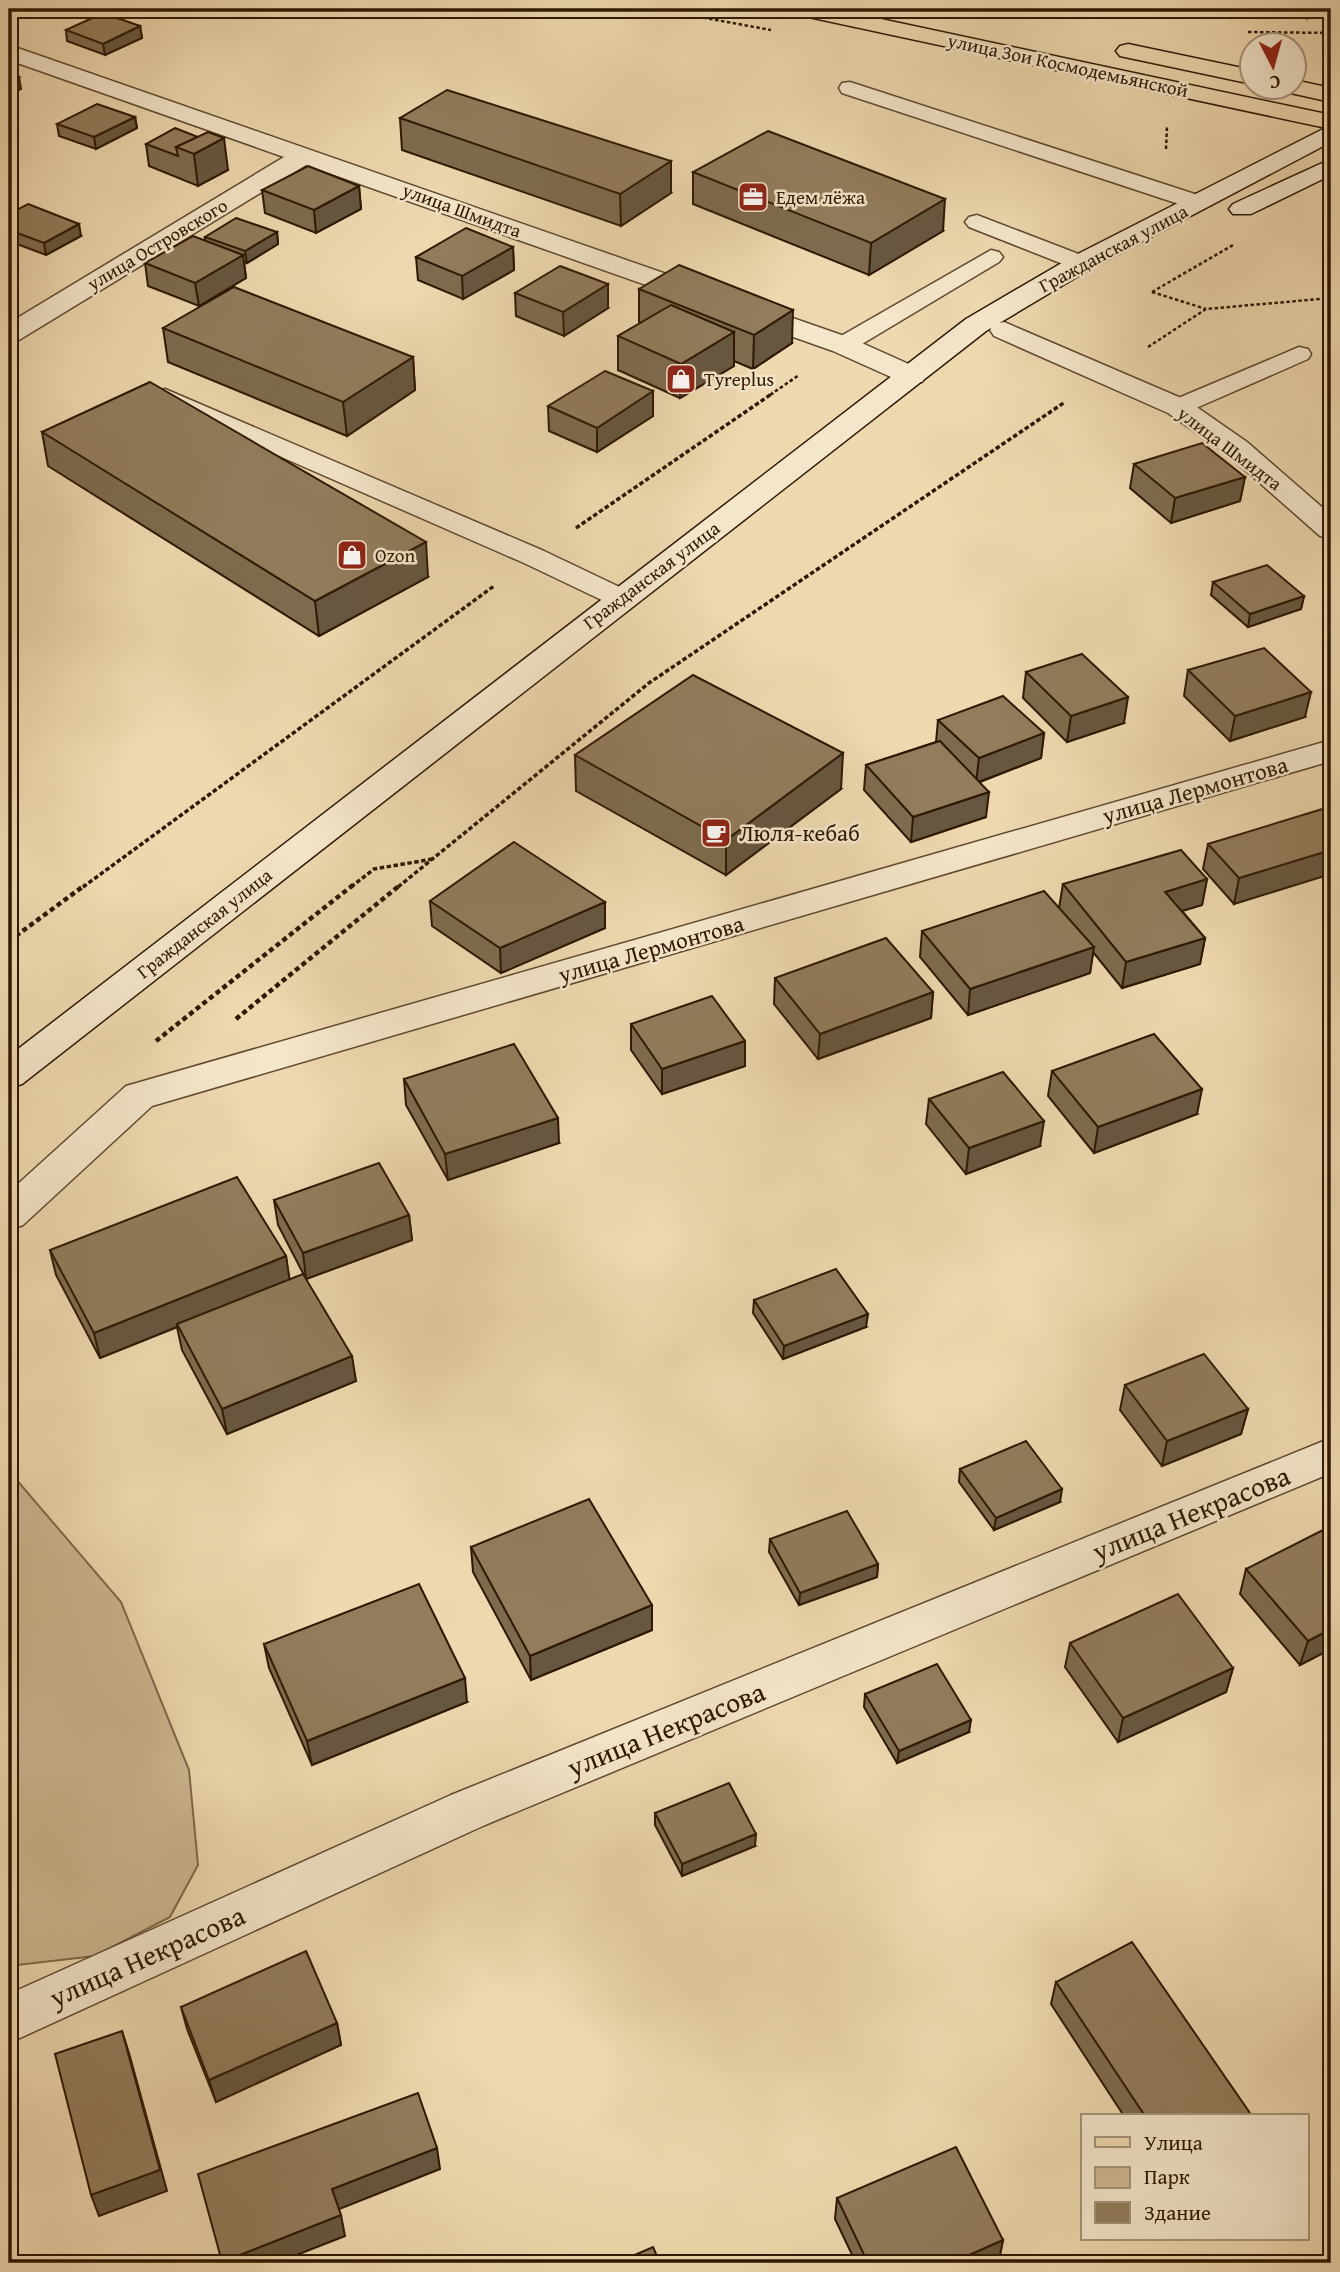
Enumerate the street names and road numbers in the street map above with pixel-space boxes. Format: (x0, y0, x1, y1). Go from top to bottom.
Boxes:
street label: улица Зои Космодемьянской (944, 26, 1191, 104)
street label: улица Шмидта (398, 175, 525, 244)
street label: улица Островского (81, 191, 233, 298)
street label: Гражданская улица (1033, 197, 1193, 299)
street label: улица Шмидта (1171, 399, 1288, 497)
street label: Гражданская улица (577, 514, 725, 636)
street label: улица Лермонтова (1097, 747, 1291, 832)
street label: Гражданская улица (130, 861, 278, 985)
street label: улица Лермонтова (553, 906, 747, 991)
street label: улица Некрасова (1085, 1454, 1297, 1571)
street label: улица Некрасова (560, 1670, 772, 1787)
street label: улица Некрасова (42, 1894, 252, 2017)

